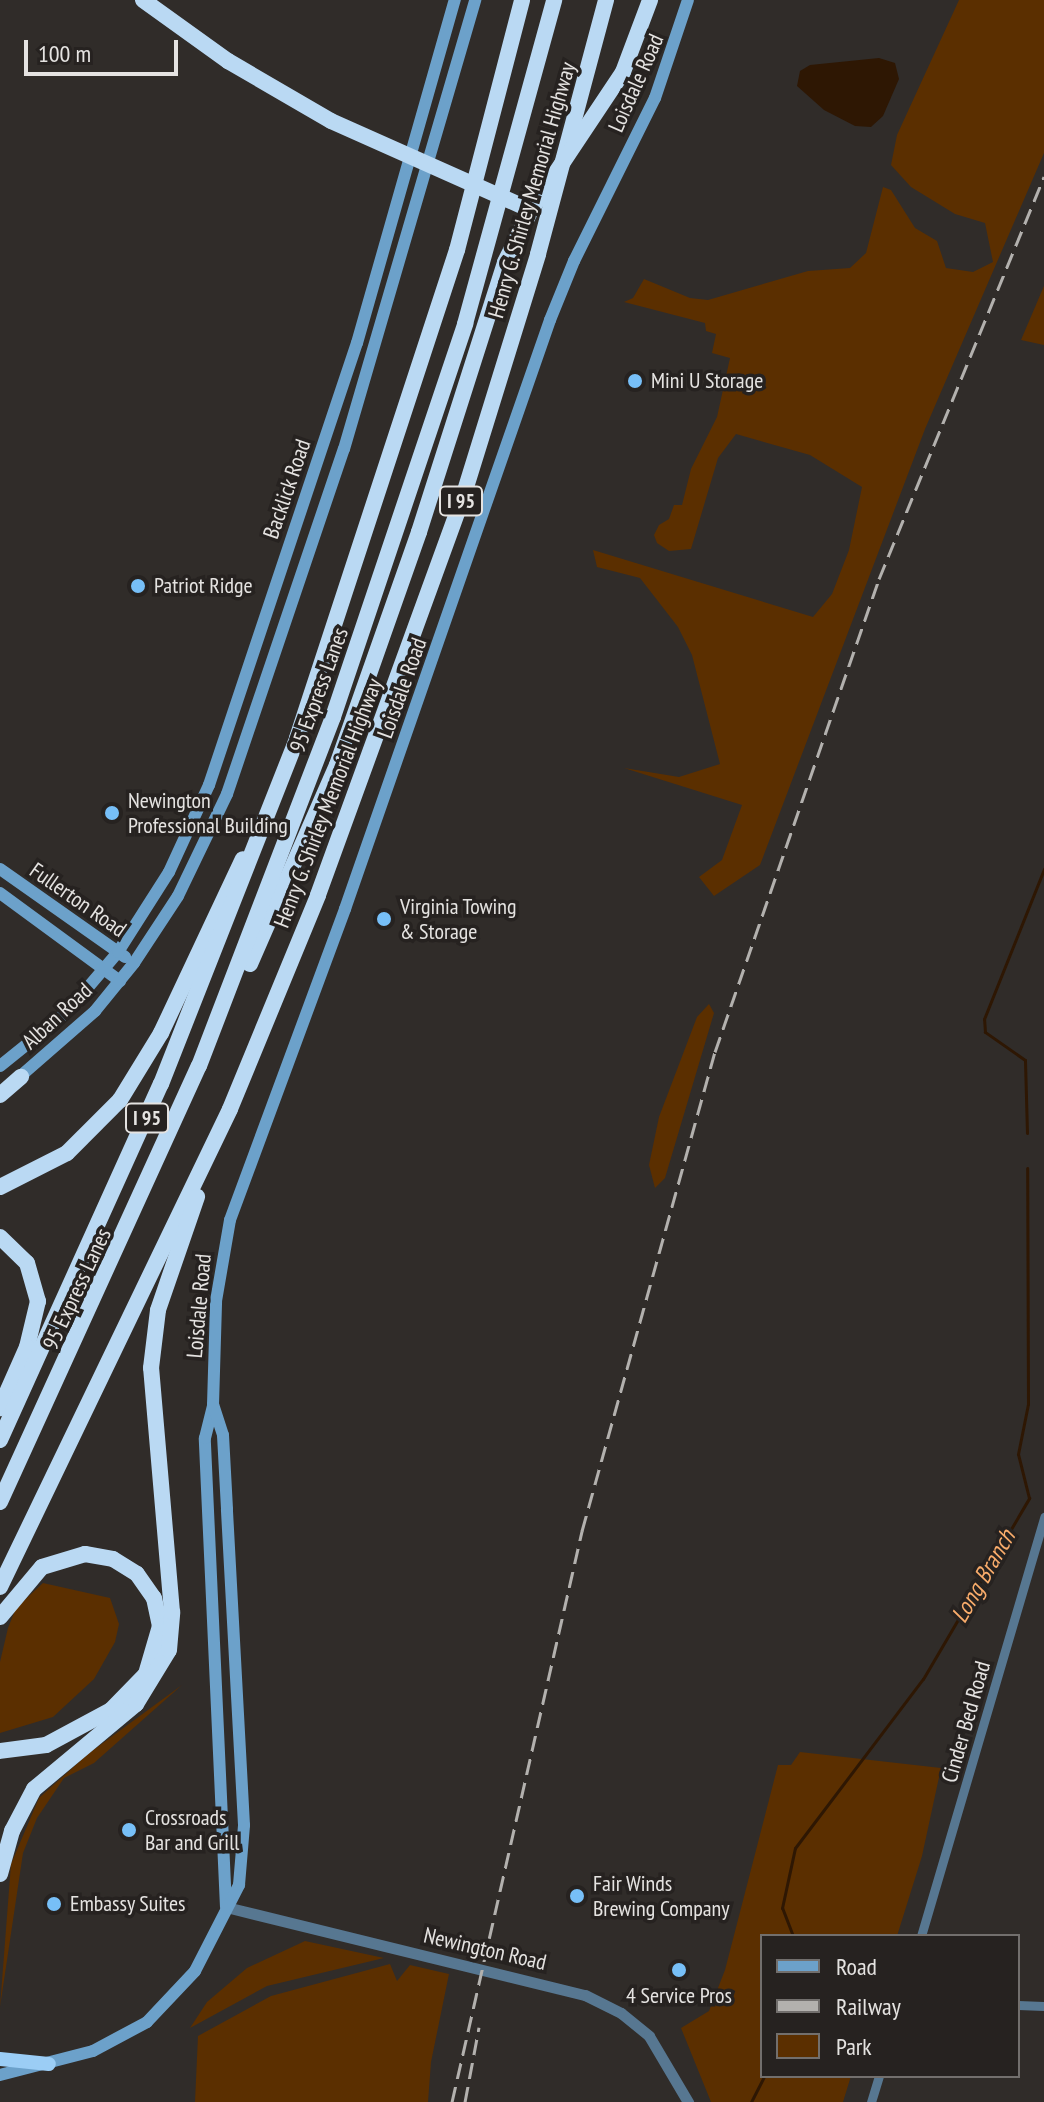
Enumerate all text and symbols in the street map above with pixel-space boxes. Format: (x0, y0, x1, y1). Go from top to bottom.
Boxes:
scale bar (28, 24, 182, 74)
street label: Loisdale Road (603, 30, 669, 136)
text: 100 m (38, 38, 91, 69)
street label: Henry G. Shirley Memorial Highway (482, 58, 582, 322)
place label: Mini U Storage (651, 368, 763, 394)
marker: Mini U Storage (626, 372, 644, 390)
street label: Backlick Road (258, 436, 316, 542)
road number: I 95 (439, 485, 483, 517)
place label: Patriot Ridge (154, 573, 253, 599)
marker: Patriot Ridge (129, 577, 147, 595)
street label: 95 Express Lanes (284, 624, 354, 756)
street label: Loisdale Road (372, 634, 432, 742)
street label: Henry G. Shirley Memorial Highway (268, 673, 388, 933)
place label: Newington Professional Building (128, 787, 288, 838)
marker: Newington Professional Building (103, 804, 121, 822)
street label: Fullerton Road (25, 857, 131, 943)
place label: Virginia Towing & Storage (400, 893, 517, 944)
marker: Virginia Towing & Storage (375, 910, 393, 928)
street label: Alban Road (17, 977, 97, 1055)
road number: I 95 (125, 1102, 169, 1134)
street label: 95 Express Lanes (37, 1224, 117, 1354)
street label: Loisdale Road (181, 1253, 217, 1359)
water label: Long Branch (945, 1524, 1021, 1628)
street label: Cinder Bed Road (936, 1658, 996, 1786)
place label: Crossroads Bar and Grill (145, 1804, 239, 1856)
marker: Crossroads Bar and Grill (120, 1821, 138, 1839)
place label: Fair Winds Brewing Company (593, 1870, 729, 1922)
marker: Fair Winds Brewing Company (568, 1887, 586, 1905)
place label: Embassy Suites (70, 1891, 186, 1917)
marker: Embassy Suites (45, 1895, 63, 1913)
street label: Newington Road (421, 1922, 549, 1976)
legend (760, 1934, 1020, 2078)
text: Road (836, 1951, 877, 1982)
marker: 4 Service Pros (670, 1961, 688, 1979)
place label: 4 Service Pros (626, 1983, 732, 2009)
text: Railway (836, 1991, 901, 2022)
text: Park (836, 2031, 872, 2062)

